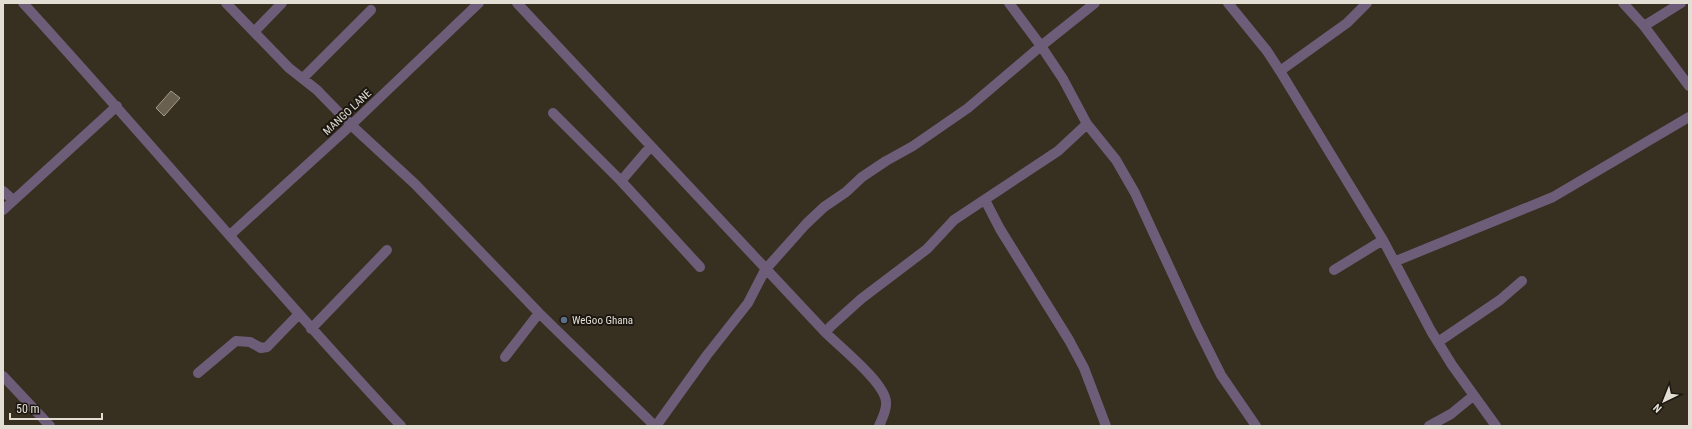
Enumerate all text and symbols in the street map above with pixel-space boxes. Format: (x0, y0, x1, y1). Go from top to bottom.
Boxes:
street label: MANGO LANE (321, 86, 375, 138)
place label: WeGoo Ghana (572, 314, 633, 327)
marker: WeGoo Ghana (559, 315, 569, 325)
north arrow (1644, 381, 1684, 421)
scale bar (10, 395, 102, 421)
text: N (1650, 401, 1664, 415)
text: 50 m (16, 402, 40, 416)

